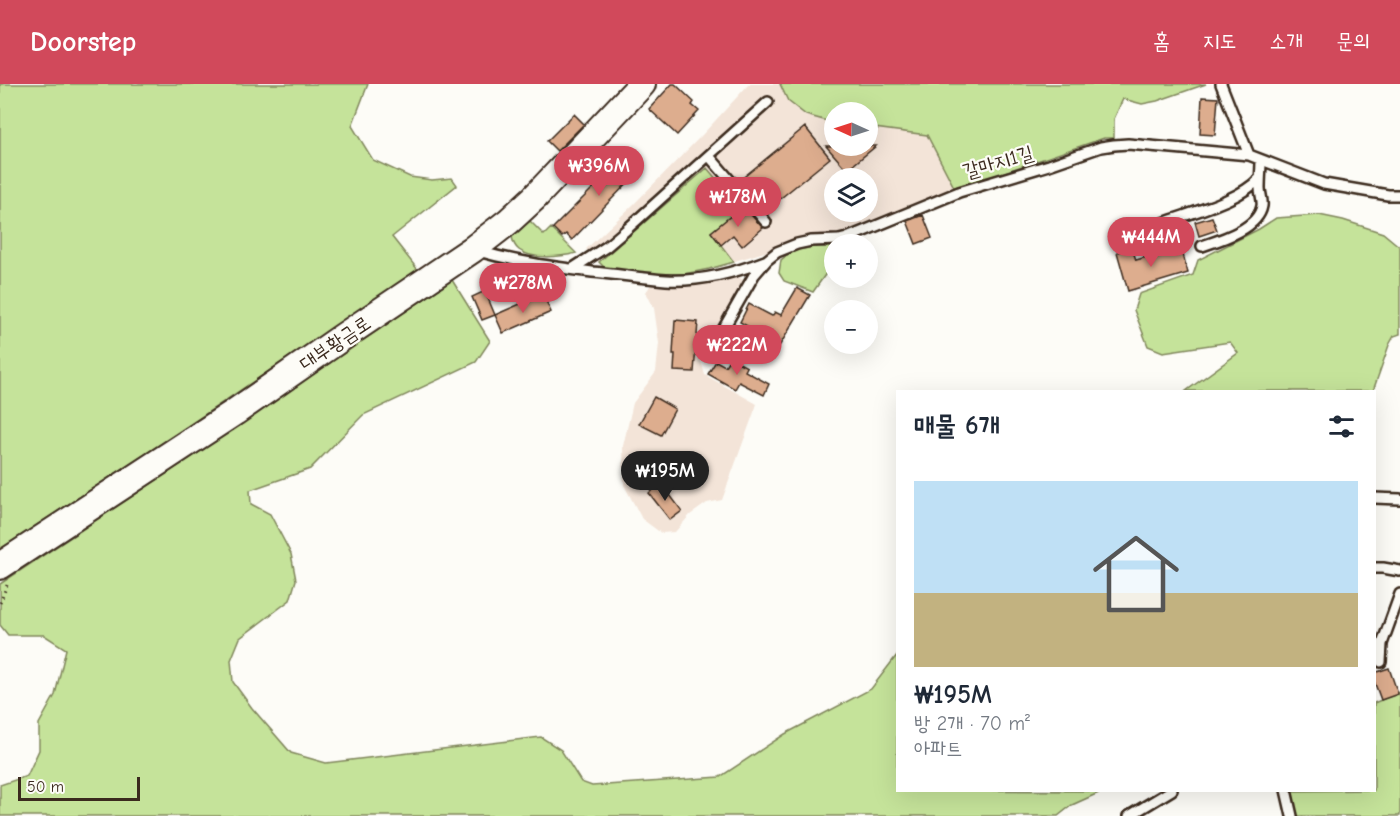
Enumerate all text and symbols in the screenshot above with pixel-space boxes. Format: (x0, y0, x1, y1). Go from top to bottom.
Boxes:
text: Doorstep (30, 26, 136, 58)
text: 홈 (1153, 29, 1170, 53)
text: 지도 (1203, 29, 1236, 53)
text: 소개 (1269, 29, 1303, 53)
text: 문의 (1336, 29, 1370, 53)
north arrow (824, 102, 878, 156)
map controls (824, 102, 878, 354)
street label: 갈마지1길 (960, 141, 1036, 183)
pin: ₩396M (557, 146, 641, 197)
text: ₩396M (568, 154, 630, 177)
button: layers (824, 168, 878, 222)
pin: ₩178M (696, 177, 780, 228)
text: ₩178M (709, 185, 767, 208)
pin: ₩444M (1109, 217, 1193, 268)
text: ₩444M (1121, 225, 1181, 248)
button: + (824, 234, 878, 288)
pin: ₩278M (481, 263, 565, 314)
text: ₩278M (493, 271, 553, 294)
button: − (824, 300, 878, 354)
street label: 대부황금로 (295, 311, 375, 375)
pin: ₩222M (695, 325, 779, 376)
text: ₩222M (707, 333, 767, 356)
icon: filters (1325, 410, 1358, 443)
text: 매물 6개 (914, 411, 1000, 441)
pin: ₩195M (623, 451, 707, 502)
text: ₩195M (635, 459, 695, 482)
icon: home (1082, 520, 1190, 628)
text: ₩195M (914, 680, 992, 710)
text: 방 2개 · 70 m² (914, 712, 1030, 735)
text: 아파트 (914, 737, 962, 760)
scale bar (18, 774, 140, 802)
text: 50 m (27, 778, 64, 796)

